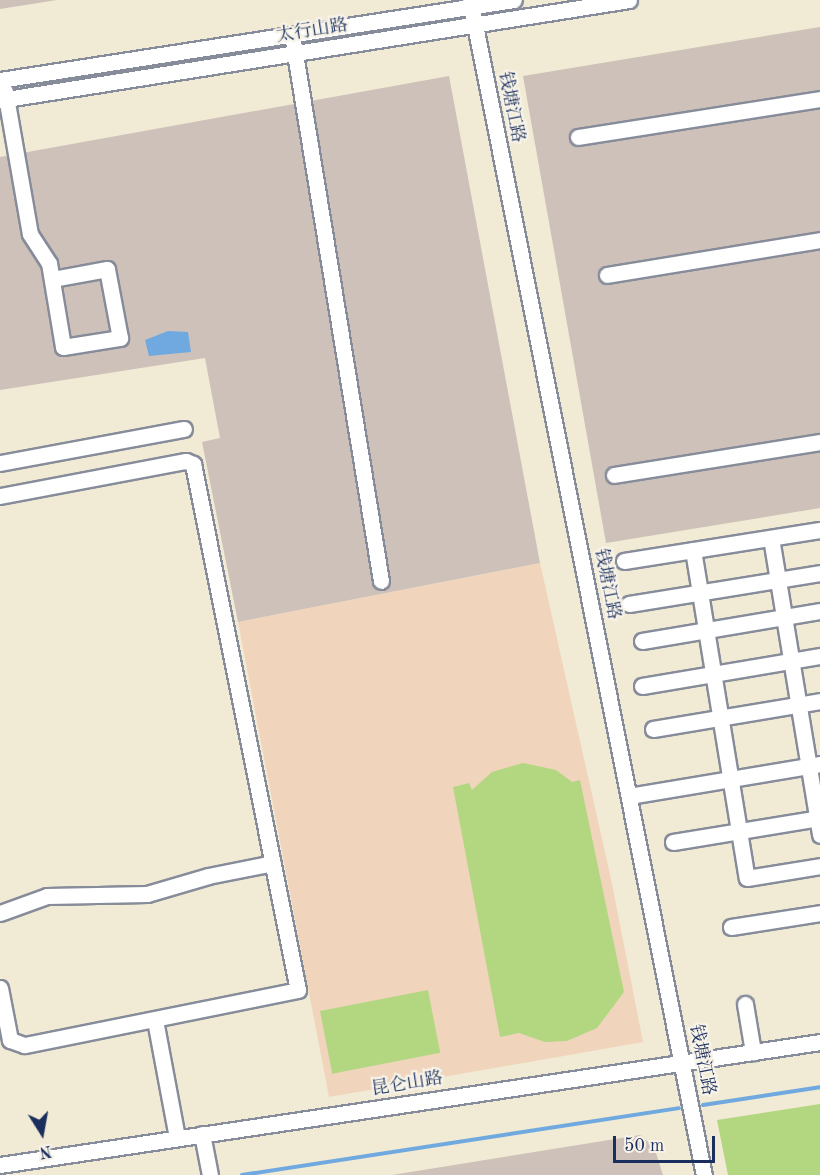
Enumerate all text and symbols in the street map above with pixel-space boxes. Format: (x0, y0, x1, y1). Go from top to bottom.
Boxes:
street label: 太行山路 (275, 15, 349, 47)
street label: 钱塘江路 (494, 70, 528, 144)
street label: 钱塘江路 (590, 547, 624, 621)
street label: 钱塘江路 (685, 1023, 719, 1097)
street label: 昆仑山路 (370, 1068, 444, 1100)
north arrow (12, 1103, 72, 1163)
scale bar (616, 1124, 718, 1162)
text: 50 m (624, 1137, 664, 1155)
text: N (38, 1142, 53, 1160)

